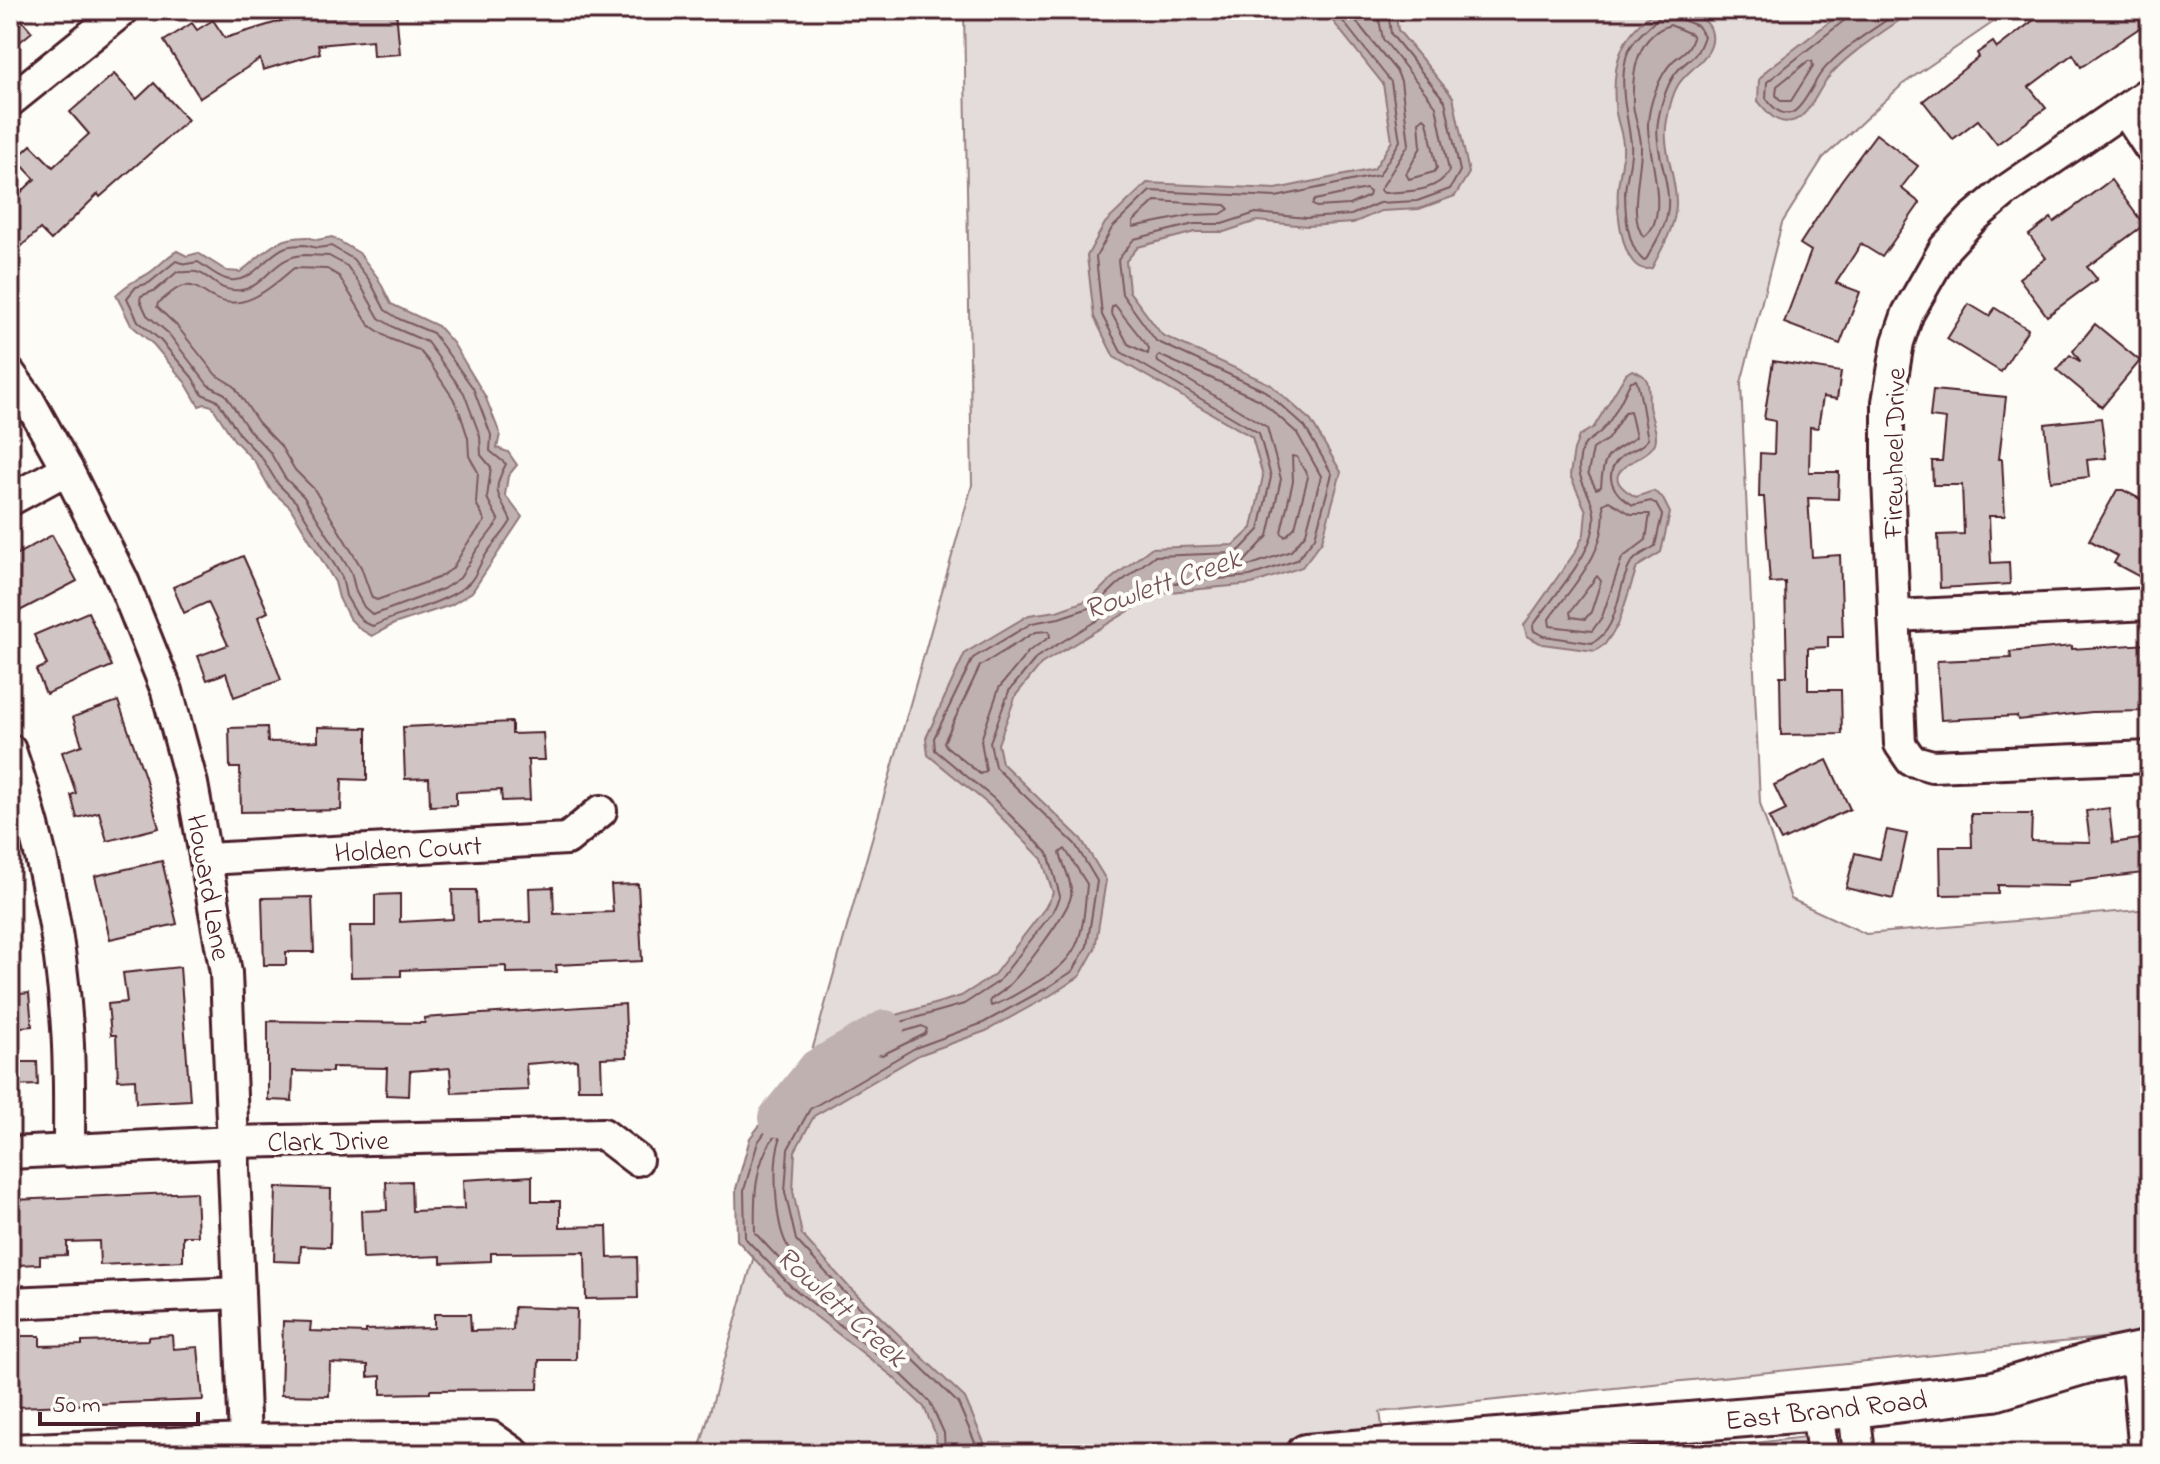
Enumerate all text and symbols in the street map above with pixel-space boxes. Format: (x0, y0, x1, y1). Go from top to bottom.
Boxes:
street label: Firewheel Drive (1874, 367, 1918, 540)
water label: Rowlett Creek (1079, 538, 1249, 633)
street label: Howard Lane (174, 811, 240, 964)
street label: Holden Court (333, 827, 483, 876)
street label: Clark Drive (267, 1122, 390, 1165)
water label: Rowlett Creek (765, 1237, 917, 1380)
scale bar (40, 1376, 198, 1426)
street label: East Brand Road (1723, 1381, 1930, 1443)
text: 50 m (52, 1389, 101, 1424)

